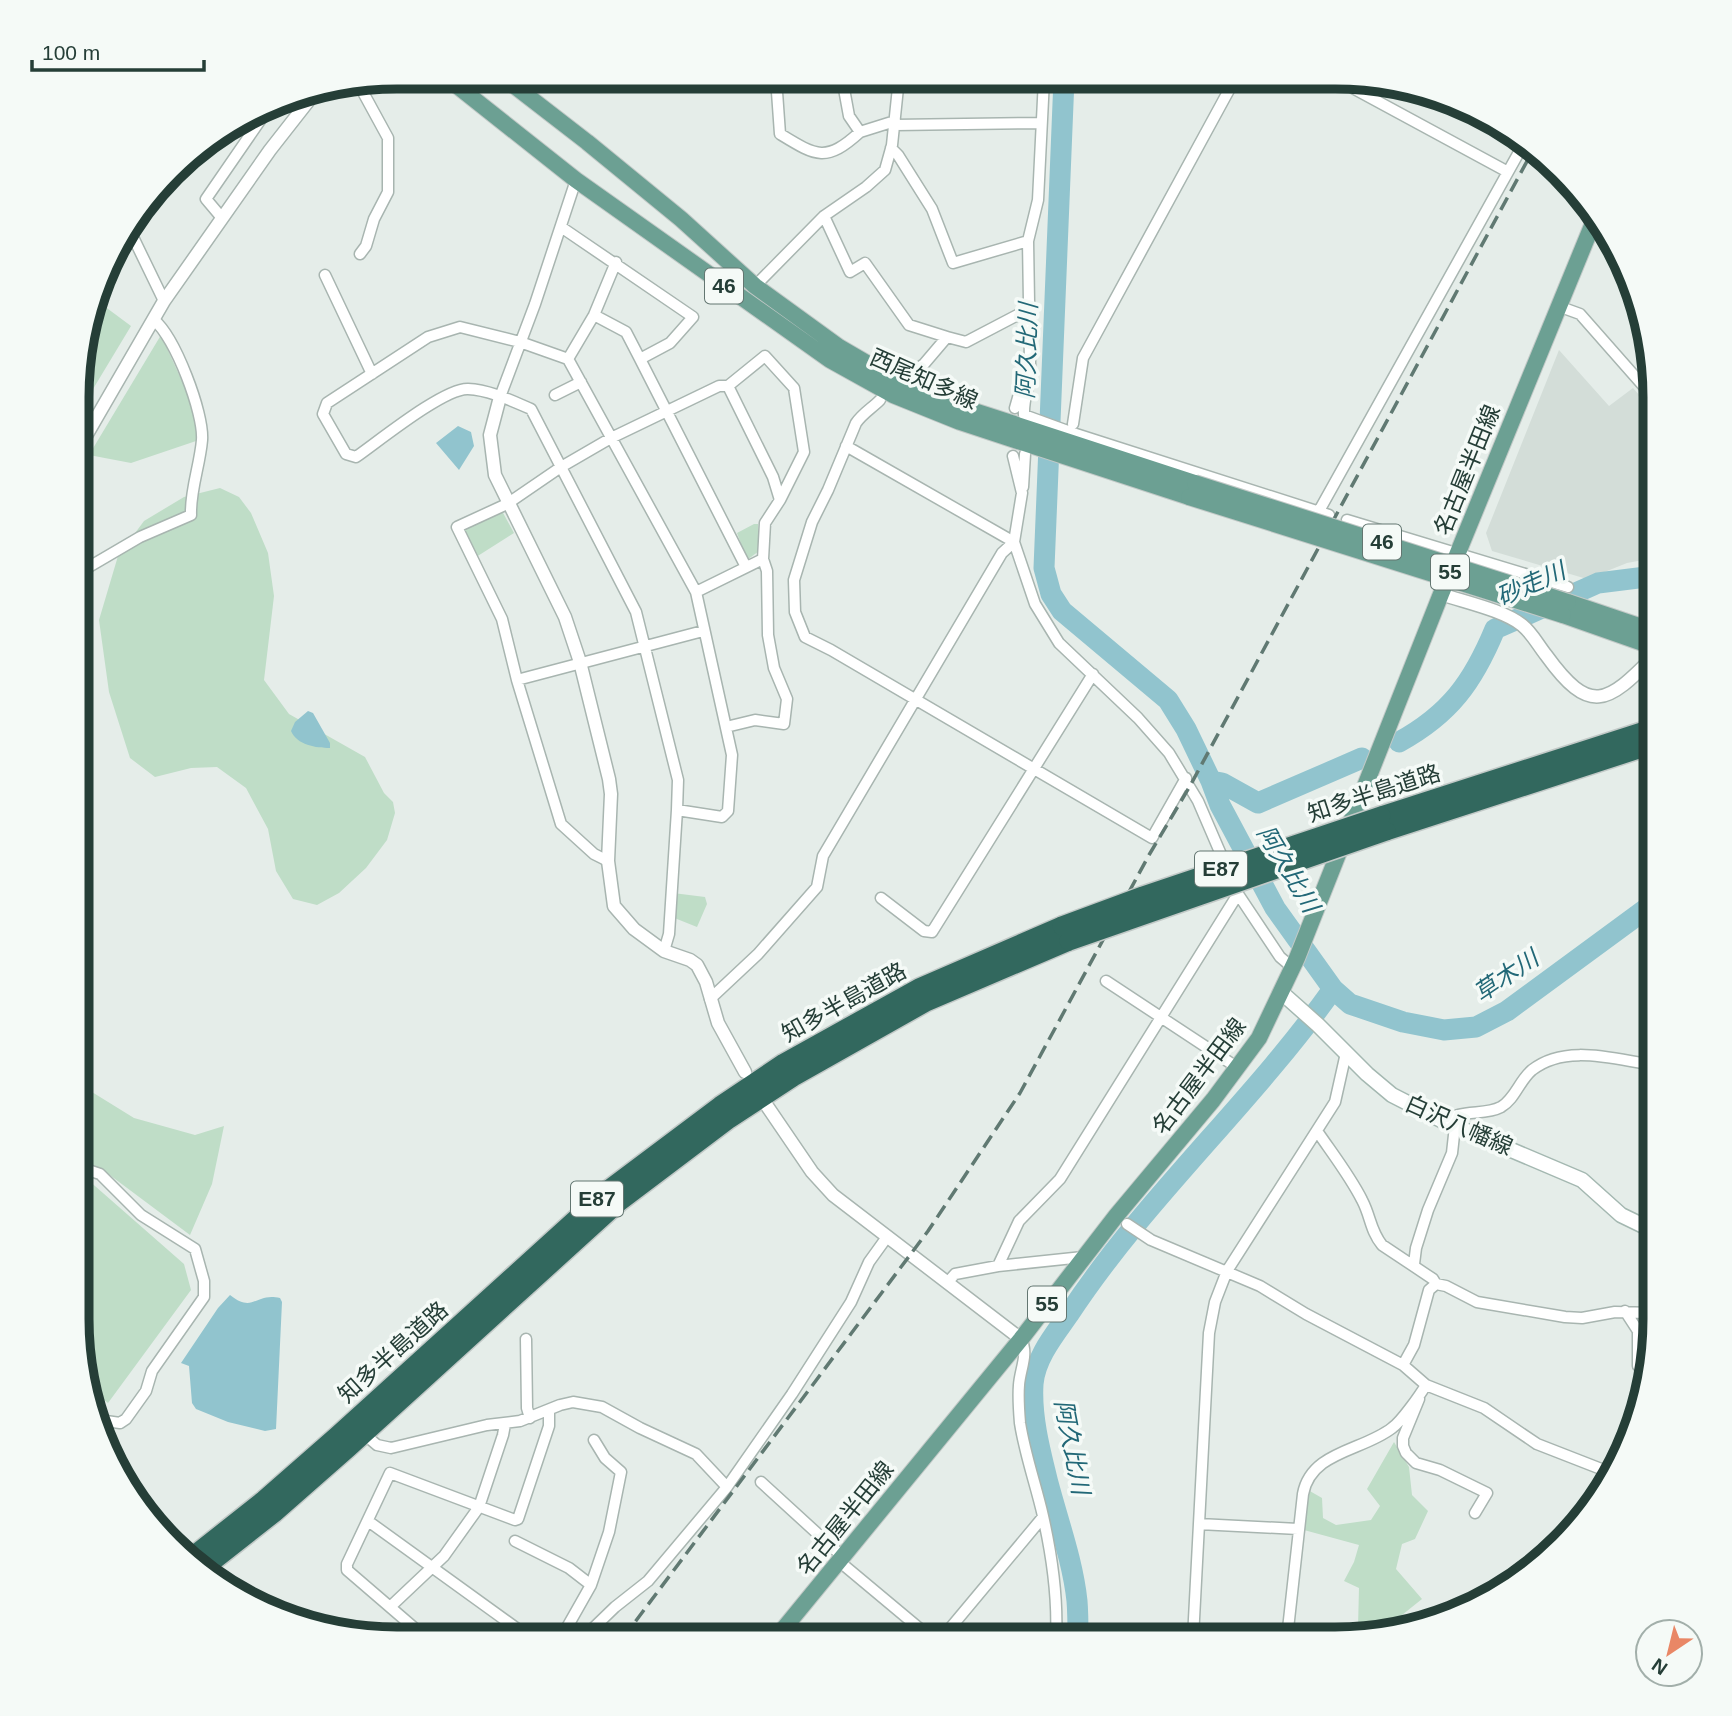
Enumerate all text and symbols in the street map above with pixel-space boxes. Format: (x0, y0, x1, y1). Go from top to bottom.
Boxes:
scale bar (32, 28, 203, 72)
text: 100 m (42, 41, 100, 64)
road number: 46 (705, 268, 743, 304)
water label: 阿久比川 (1011, 300, 1042, 399)
street label: 西尾知多線 (866, 344, 982, 414)
street label: 名古屋半田線 (1429, 401, 1505, 539)
road number: 46 (1363, 524, 1401, 560)
road number: 55 (1431, 554, 1469, 590)
water label: 砂走川 (1492, 555, 1572, 611)
street label: 知多半島道路 (1304, 759, 1444, 827)
water label: 阿久比川 (1252, 821, 1326, 919)
road number: E87 (1195, 852, 1247, 886)
water label: 草木川 (1468, 943, 1546, 1007)
street label: 知多半島道路 (777, 957, 911, 1047)
street label: 名古屋半田線 (1147, 1013, 1251, 1139)
street label: 白沢八幡線 (1401, 1090, 1517, 1160)
road number: E87 (571, 1182, 623, 1216)
road number: 55 (1028, 1286, 1066, 1322)
street label: 知多半島道路 (333, 1296, 453, 1408)
water label: 阿久比川 (1050, 1397, 1095, 1500)
street label: 名古屋半田線 (791, 1456, 899, 1580)
north arrow (1634, 1618, 1704, 1688)
text: N (1648, 1654, 1671, 1679)

